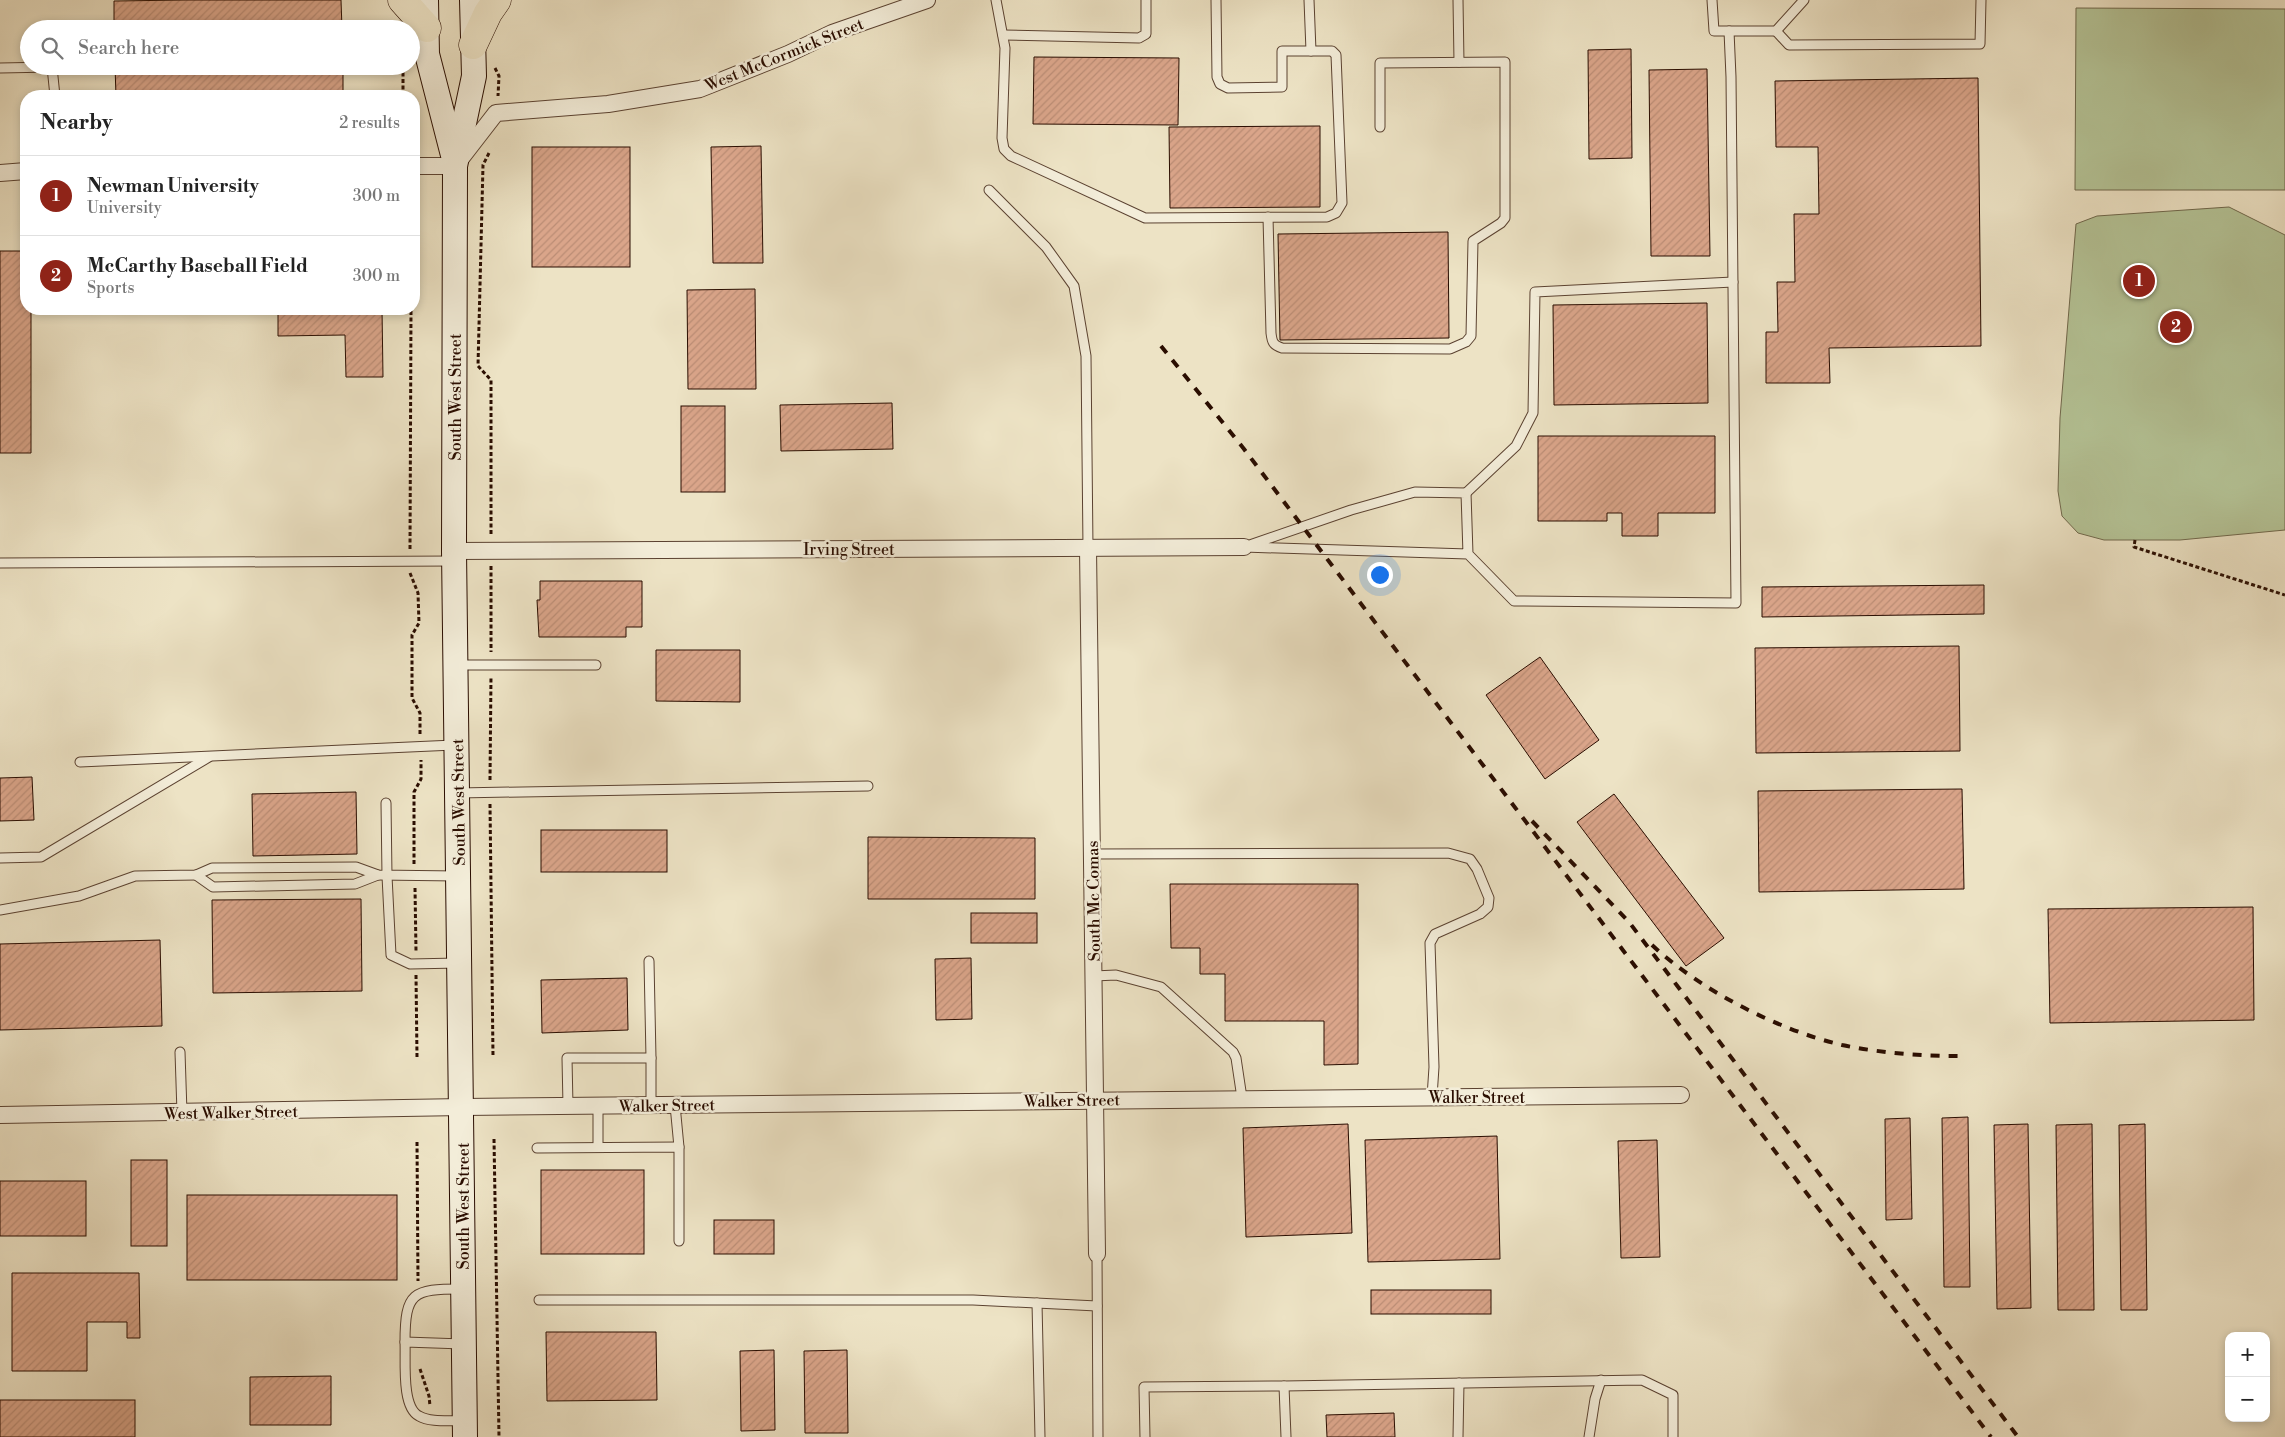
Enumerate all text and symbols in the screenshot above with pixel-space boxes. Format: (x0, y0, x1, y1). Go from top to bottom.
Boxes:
street label: West McCormick Street (701, 14, 867, 96)
search box (20, 20, 420, 75)
icon: search (38, 34, 66, 62)
text: Search here (78, 36, 179, 60)
text: Nearby (40, 110, 113, 136)
text: 2 results (339, 113, 400, 133)
text: Newman University (87, 174, 259, 198)
text: 1 (52, 186, 60, 206)
text: 300 m (353, 186, 400, 206)
text: University (87, 198, 161, 218)
text: McCarthy Baseball Field (87, 254, 308, 278)
pin: 1 (2123, 262, 2155, 300)
text: 2 (51, 266, 61, 286)
text: 300 m (353, 266, 400, 286)
text: Sports (87, 278, 134, 298)
pin: 2 (2160, 308, 2192, 346)
street label: South West Street (446, 333, 466, 461)
street label: Irving Street (803, 540, 895, 560)
your location (1367, 562, 1393, 588)
street label: South West Street (448, 738, 470, 866)
street label: South Mc Comas (1083, 841, 1105, 961)
street label: Walker Street (1428, 1088, 1525, 1108)
street label: Walker Street (1023, 1090, 1121, 1112)
street label: Walker Street (618, 1095, 716, 1117)
street label: West Walker Street (163, 1102, 298, 1124)
street label: South West Street (454, 1142, 474, 1270)
map controls (2225, 1332, 2270, 1422)
button: + (2225, 1332, 2270, 1377)
button: − (2225, 1377, 2270, 1422)

